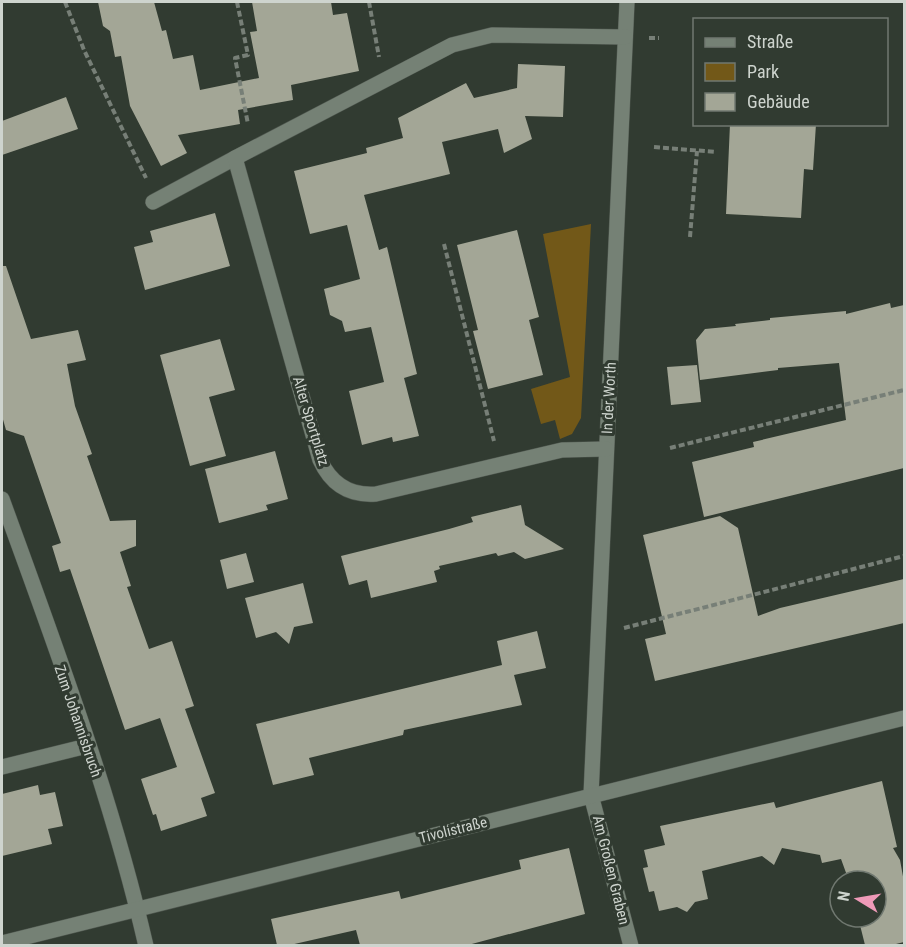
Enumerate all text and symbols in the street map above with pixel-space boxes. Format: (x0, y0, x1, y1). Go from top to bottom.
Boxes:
legend (693, 18, 888, 126)
text: Straße (747, 31, 793, 52)
text: Park (747, 61, 779, 82)
text: Gebäude (747, 91, 810, 112)
street label: In der Worth (598, 361, 620, 435)
street label: Alter Sportplatz (289, 374, 333, 468)
street label: Zum Johannisbruch (50, 663, 106, 779)
street label: Tivolistraße (417, 813, 489, 847)
street label: Am Großen Graben (589, 814, 633, 926)
north arrow (828, 869, 888, 929)
text: N (834, 890, 854, 903)

